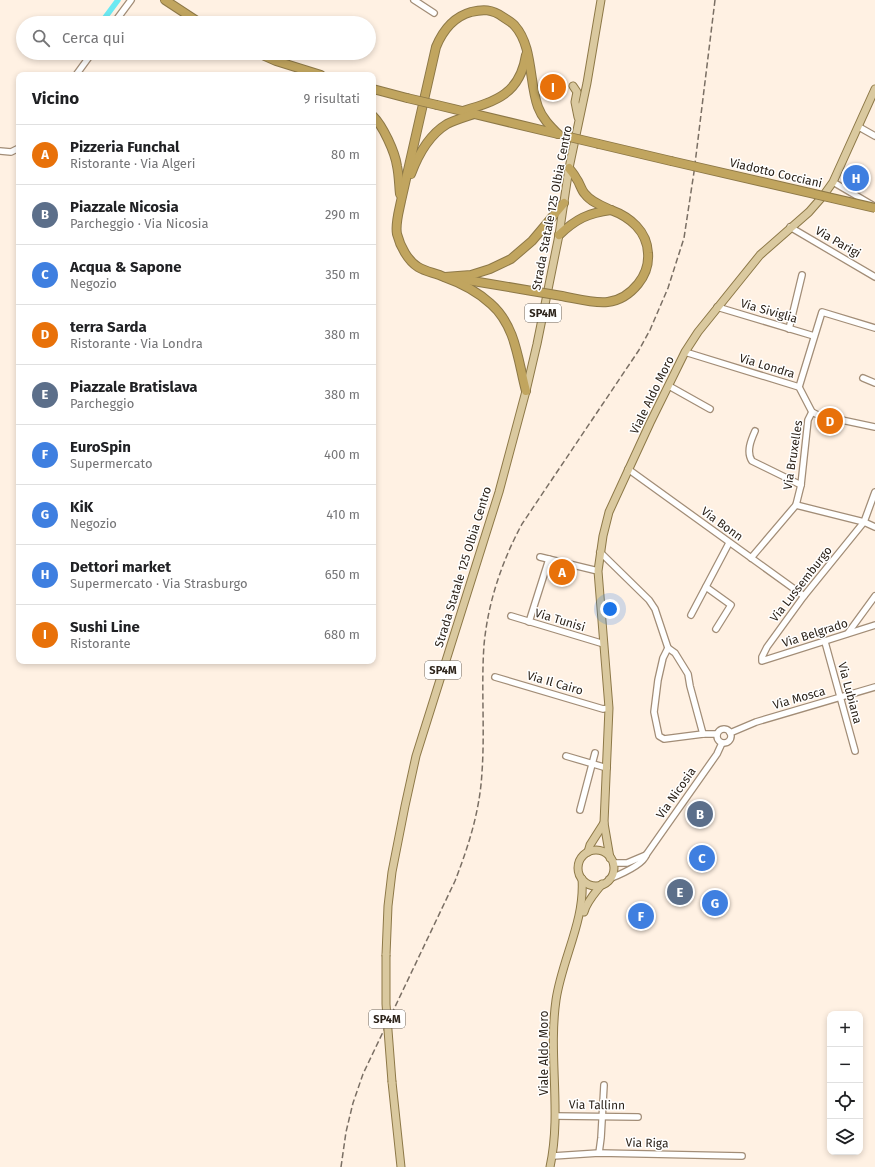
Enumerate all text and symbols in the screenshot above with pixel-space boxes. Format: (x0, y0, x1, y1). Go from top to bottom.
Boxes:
search box (16, 16, 376, 60)
icon: search (30, 27, 52, 49)
text: Cerca qui (62, 29, 125, 47)
pin: I (540, 72, 566, 102)
text: Vicino (32, 88, 79, 109)
text: 9 risultati (304, 91, 360, 106)
street label: Strada Statale 125 Olbia Centro (529, 124, 575, 292)
text: Pizzeria Funchal (70, 138, 180, 156)
text: A (41, 147, 49, 162)
text: 80 m (331, 147, 360, 162)
text: Ristorante · Via Algeri (70, 156, 196, 171)
street label: Viadotto Cocciani (728, 156, 824, 190)
pin: H (843, 163, 869, 193)
text: Piazzale Nicosia (70, 198, 179, 216)
text: B (41, 207, 49, 222)
text: 290 m (325, 207, 360, 222)
text: Parcheggio · Via Nicosia (70, 216, 209, 231)
street label: Via Parigi (813, 223, 863, 261)
text: Acqua & Sapone (70, 258, 182, 276)
text: C (41, 267, 49, 282)
text: 350 m (325, 267, 360, 282)
text: Negozio (70, 276, 117, 291)
street label: Via Siviglia (739, 296, 799, 326)
road number: SP4M (525, 304, 561, 322)
text: terra Sarda (70, 318, 147, 336)
text: D (41, 327, 49, 342)
text: 380 m (325, 327, 360, 342)
text: Ristorante · Via Londra (70, 336, 203, 351)
street label: Via Londra (738, 351, 796, 381)
street label: Viale Aldo Moro (627, 354, 677, 436)
text: Piazzale Bratislava (70, 378, 197, 396)
text: E (42, 387, 48, 402)
text: 380 m (325, 387, 360, 402)
text: Parcheggio (70, 396, 134, 411)
pin: D (817, 406, 843, 436)
street label: Via Bruxelles (781, 419, 805, 491)
text: EuroSpin (70, 438, 131, 456)
text: F (42, 447, 48, 462)
text: 400 m (324, 447, 360, 462)
text: Supermercato (70, 456, 153, 471)
street label: Strada Statale 125 Olbia Centro (432, 485, 494, 649)
text: KiK (70, 498, 93, 516)
street label: Via Bonn (698, 504, 746, 544)
text: G (41, 507, 49, 522)
text: 410 m (326, 507, 360, 522)
text: Negozio (70, 516, 117, 531)
street label: Via Lussemburgo (767, 543, 835, 625)
pin: A (549, 557, 575, 587)
text: Dettori market (70, 558, 171, 576)
text: H (41, 567, 49, 582)
text: 650 m (325, 567, 360, 582)
text: Supermercato · Via Strasburgo (70, 576, 248, 591)
your location (600, 599, 620, 619)
street label: Via Tunisi (533, 606, 587, 634)
street label: Via Belgrado (780, 616, 850, 650)
text: Sushi Line (70, 618, 140, 636)
text: I (43, 627, 47, 642)
text: 680 m (324, 627, 360, 642)
text: Ristorante (70, 636, 131, 651)
road number: SP4M (425, 661, 461, 679)
street label: Via Lubiana (835, 661, 865, 725)
street label: Via Il Cairo (525, 668, 585, 698)
street label: Via Mosca (771, 684, 827, 712)
street label: Via Nicosia (653, 765, 699, 821)
pin: B (687, 799, 713, 829)
pin: C (689, 843, 715, 873)
pin: E (667, 877, 693, 907)
pin: G (702, 888, 728, 918)
pin: F (628, 901, 654, 931)
road number: SP4M (369, 1010, 405, 1028)
street label: Viale Aldo Moro (537, 1011, 551, 1095)
map controls (827, 1011, 863, 1155)
button: + (827, 1011, 863, 1047)
button: − (827, 1047, 863, 1083)
button: locate (827, 1083, 863, 1119)
street label: Via Tallinn (569, 1098, 625, 1112)
button: layers (827, 1119, 863, 1155)
street label: Via Riga (625, 1136, 669, 1150)

